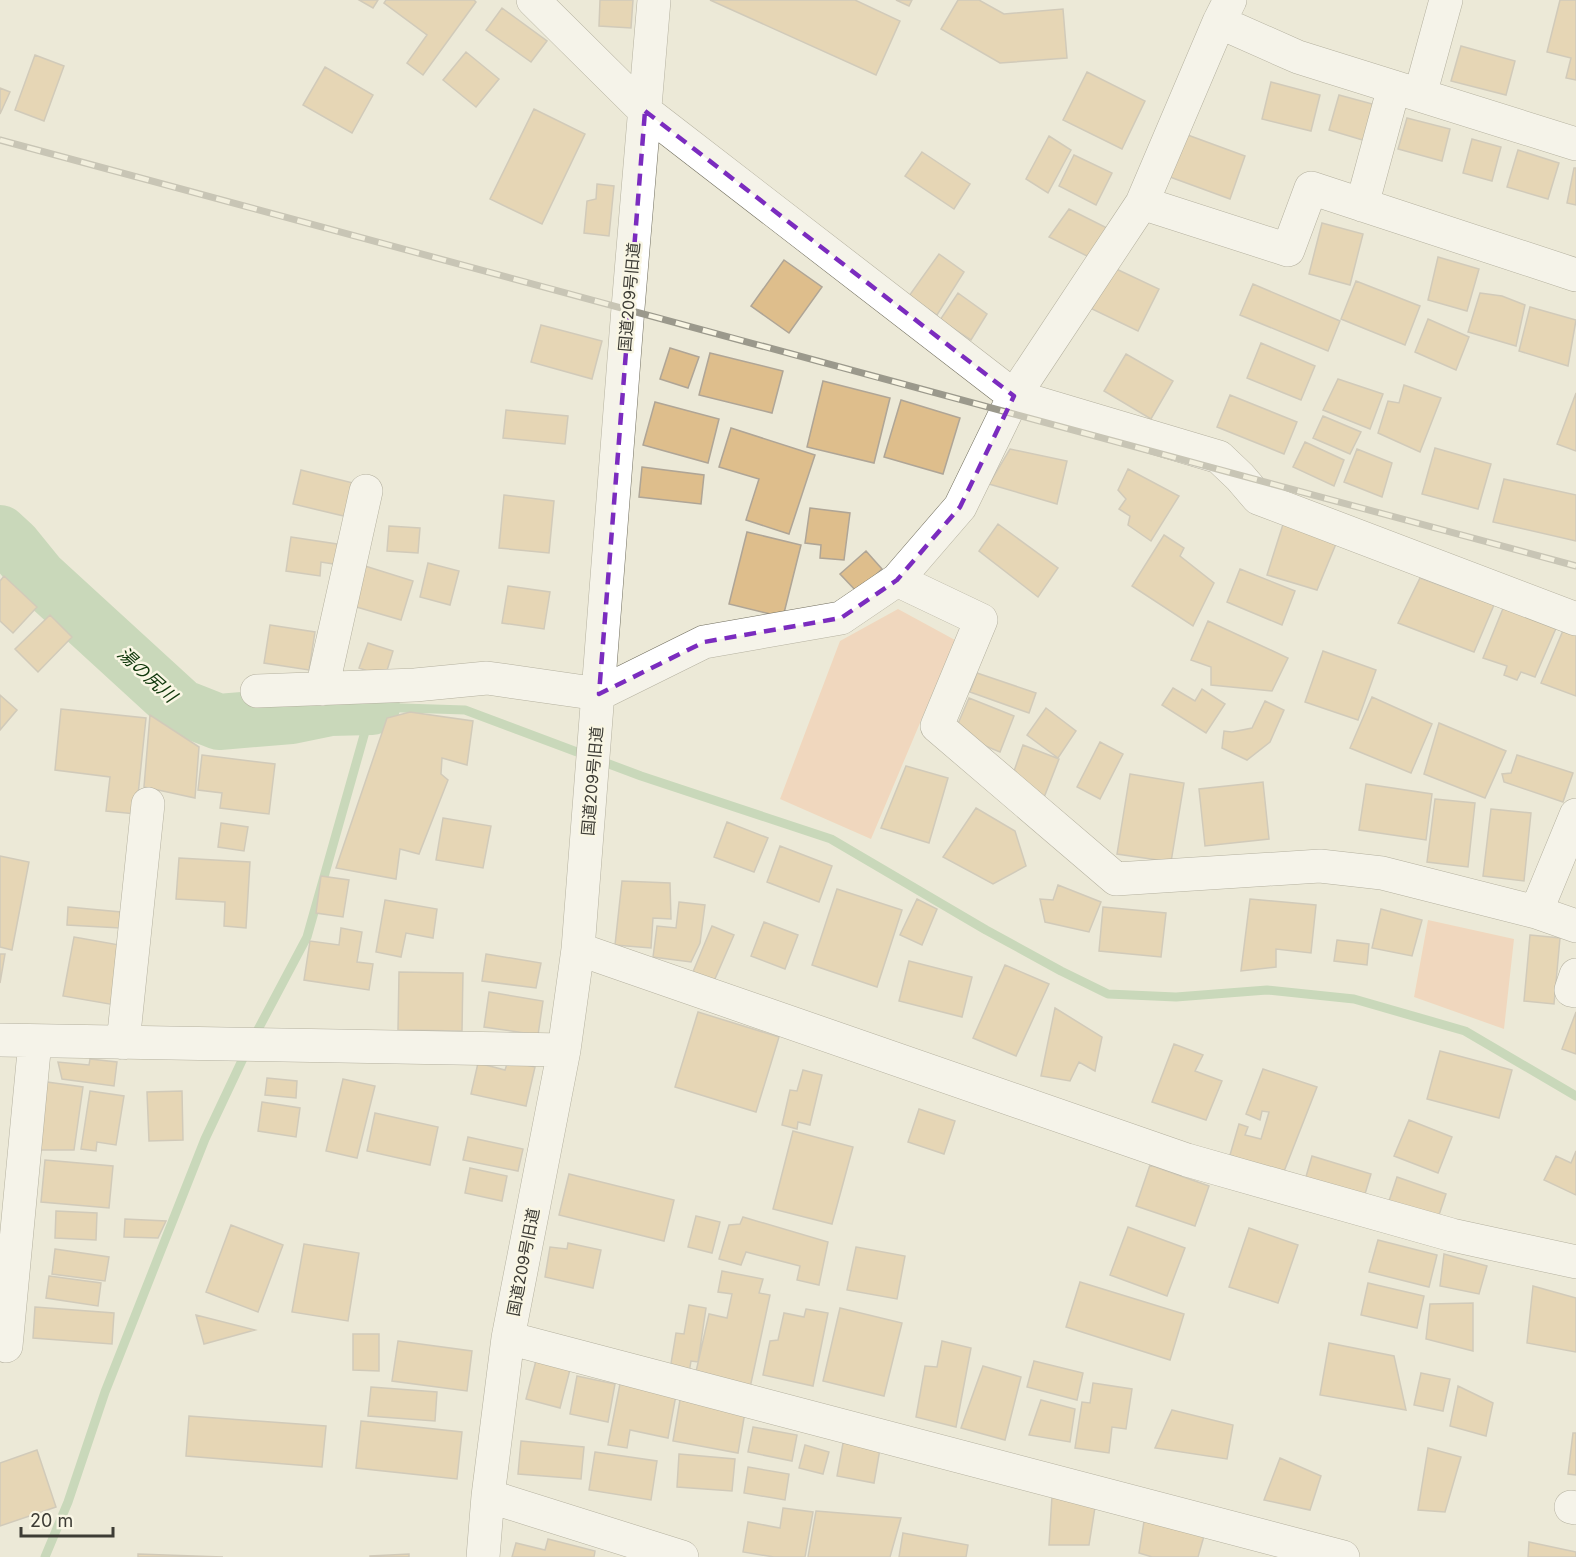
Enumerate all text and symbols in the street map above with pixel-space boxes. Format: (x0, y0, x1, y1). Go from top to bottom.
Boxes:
street label: 国道209号旧道 (614, 241, 644, 353)
water label: 湯の尻川 (114, 643, 183, 708)
street label: 国道209号旧道 (577, 725, 607, 837)
street label: 国道209号旧道 (503, 1206, 543, 1318)
scale bar (21, 1500, 112, 1538)
text: 20 m (30, 1510, 73, 1531)

